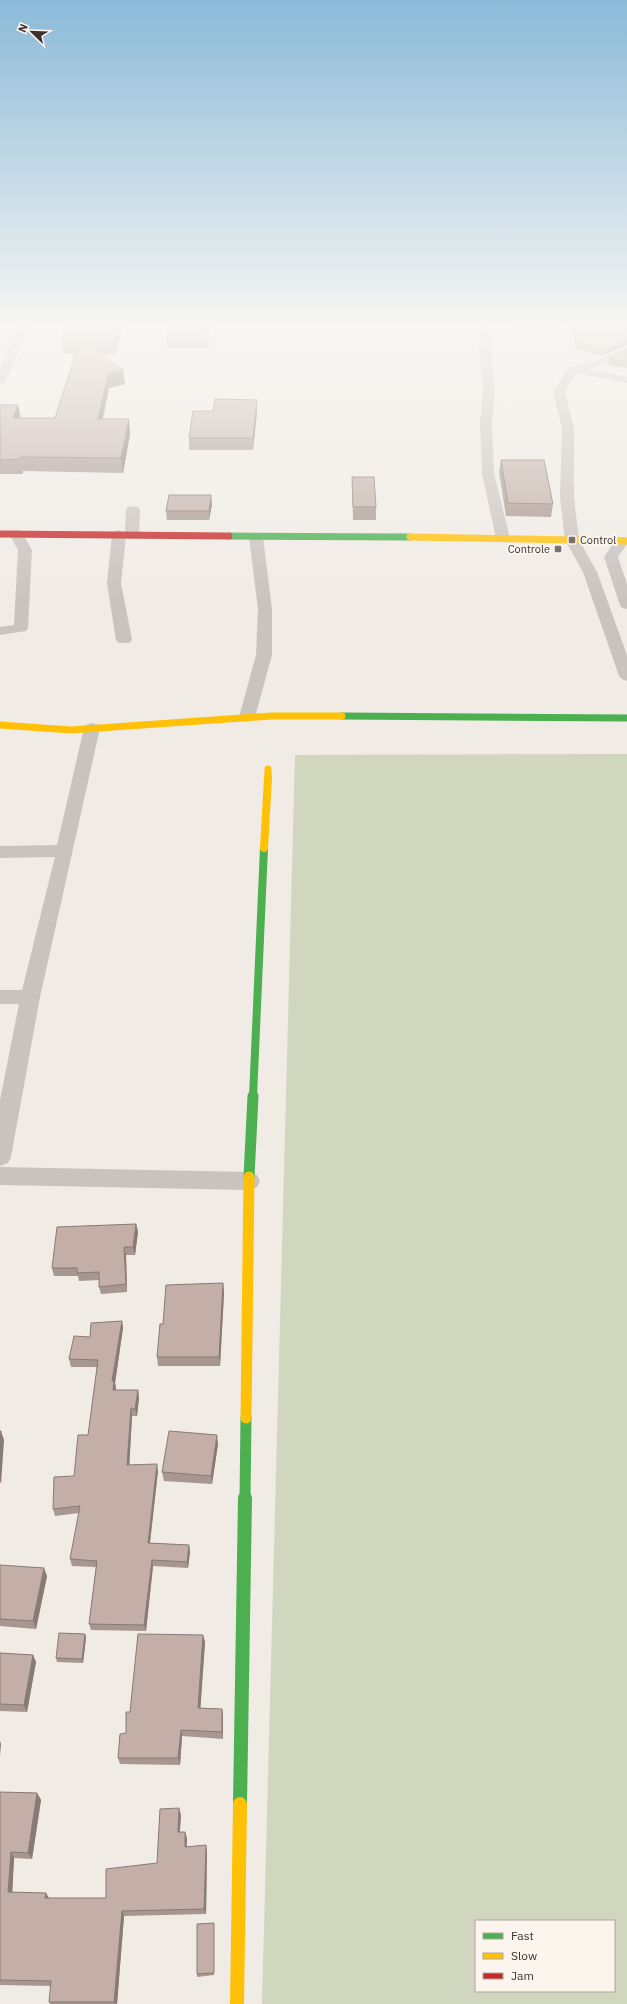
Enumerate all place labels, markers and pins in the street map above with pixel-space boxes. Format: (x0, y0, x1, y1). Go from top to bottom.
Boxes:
place label: Control (580, 533, 616, 547)
marker: Control (567, 535, 577, 545)
place label: Controle (508, 542, 550, 556)
marker: Controle (553, 544, 563, 554)

